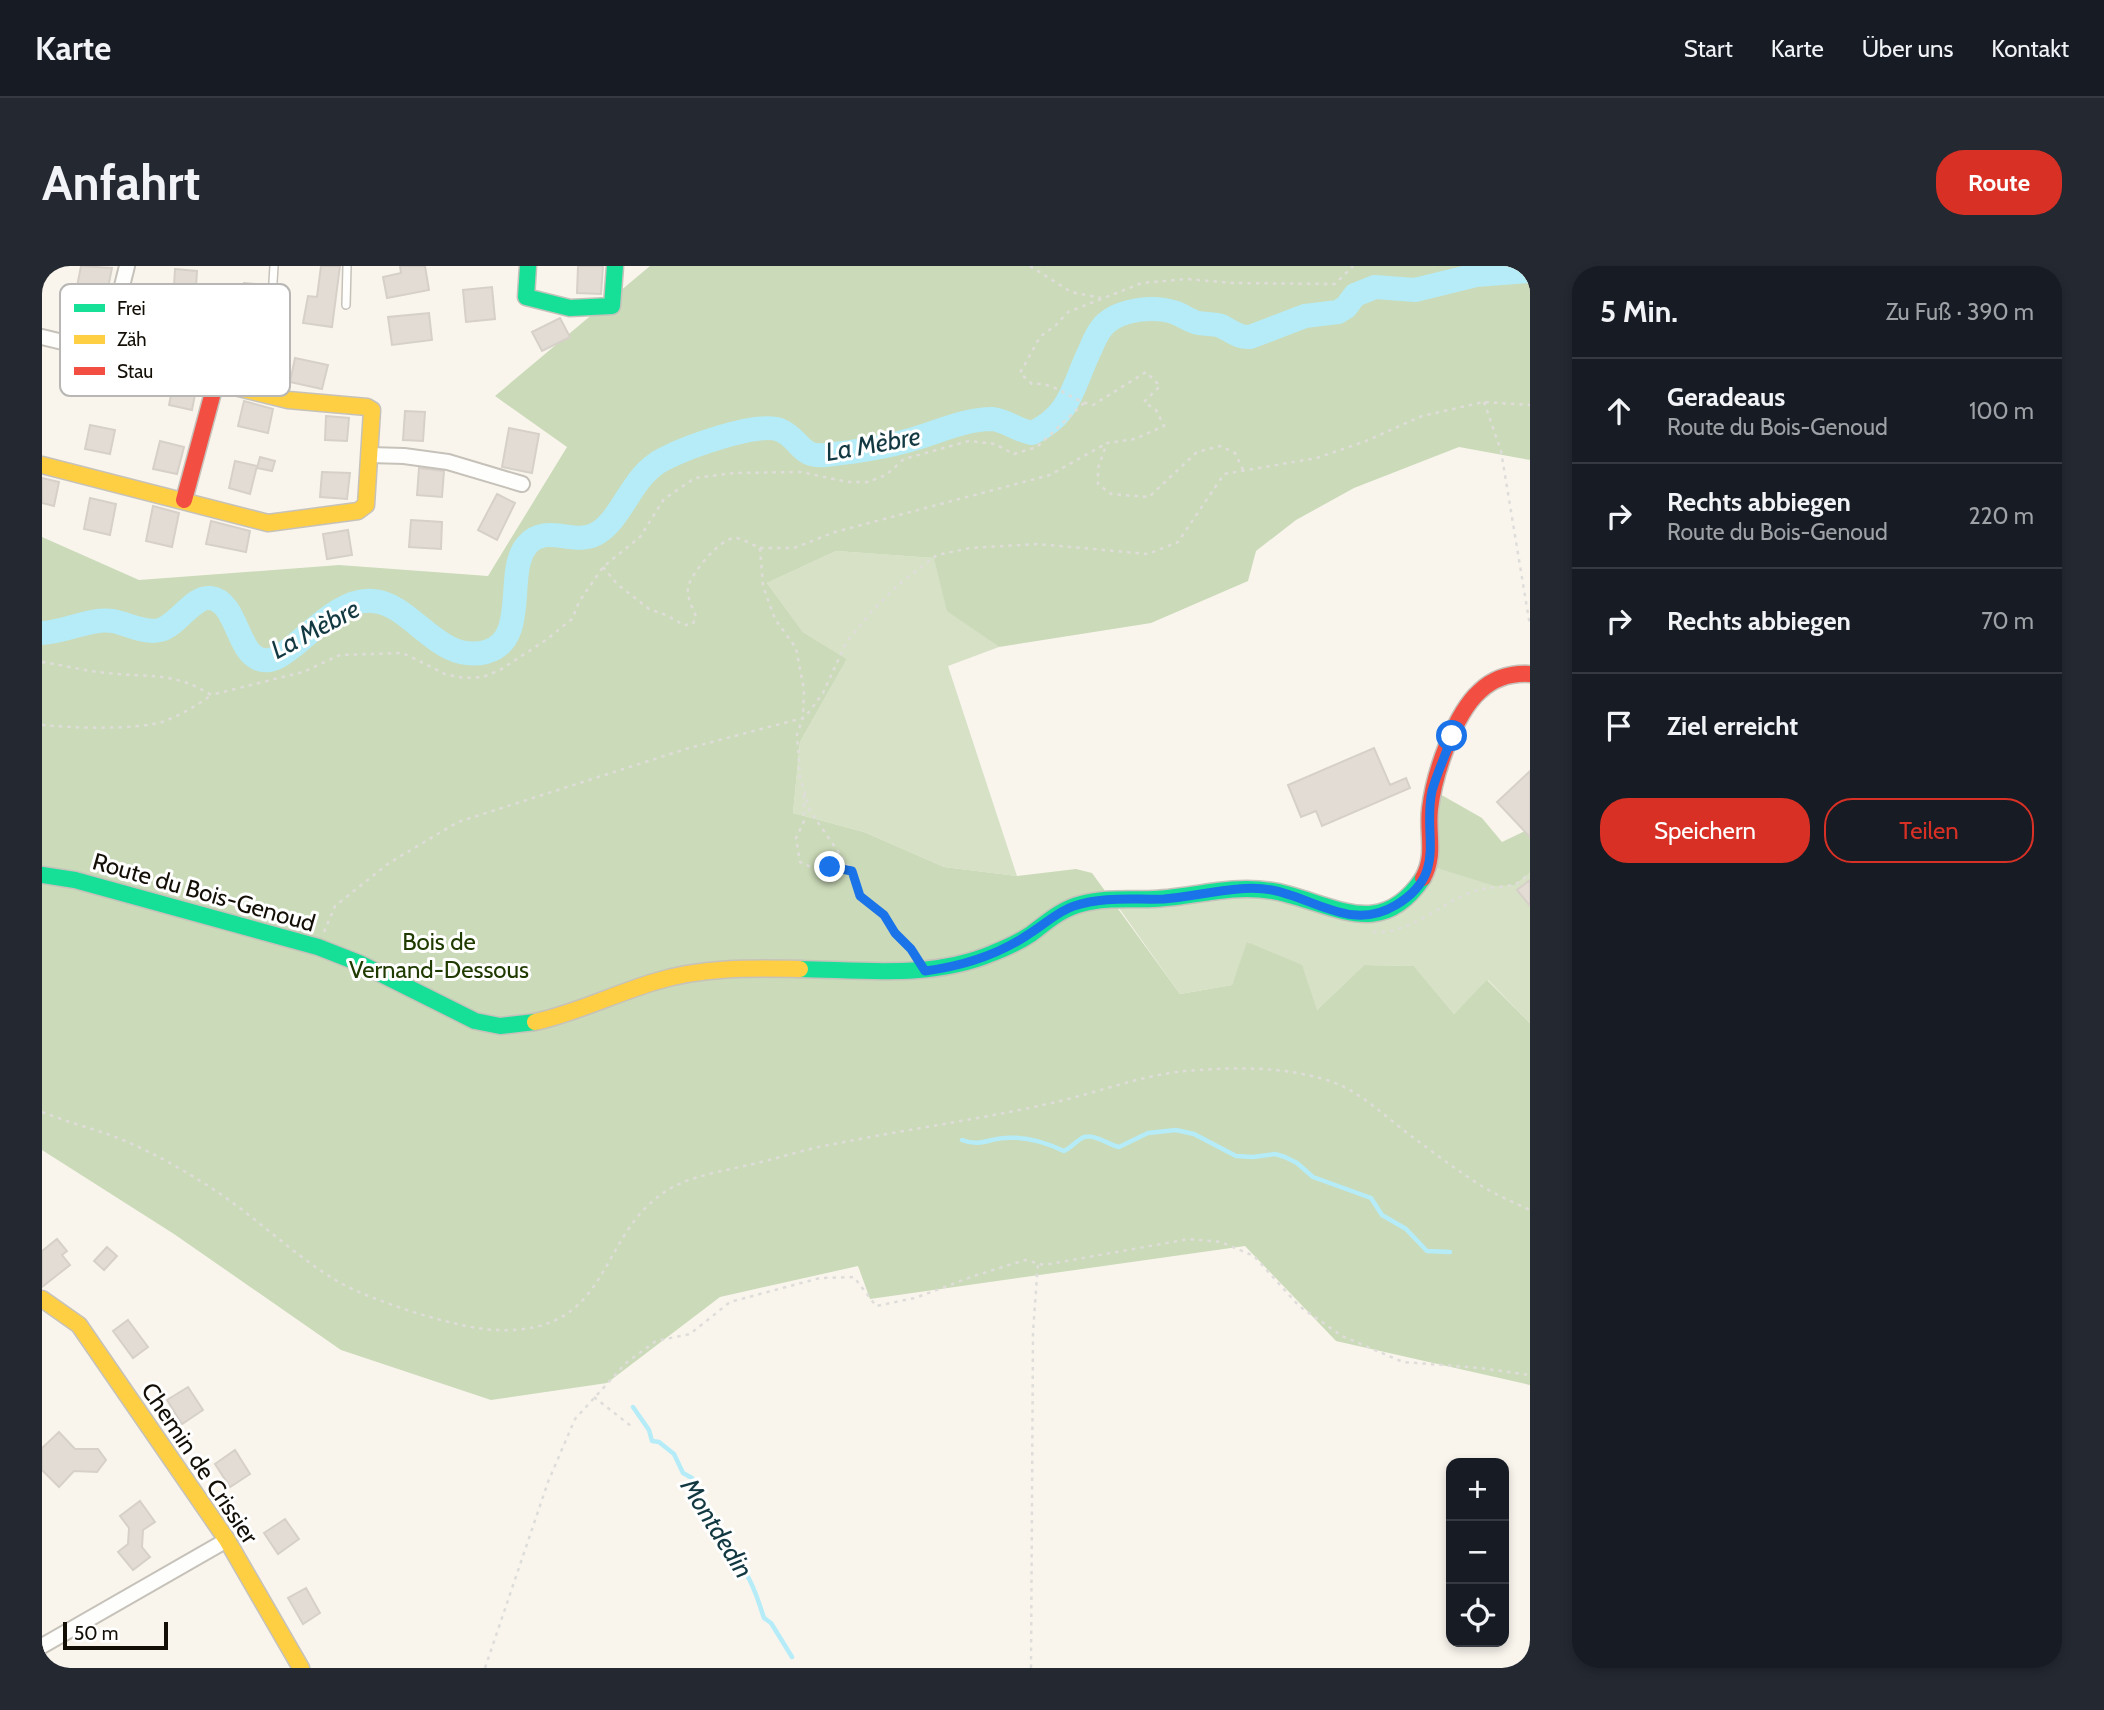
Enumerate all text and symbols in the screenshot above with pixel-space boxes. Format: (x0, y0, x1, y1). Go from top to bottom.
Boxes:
text: Karte (35, 28, 111, 68)
text: Start (1684, 34, 1733, 63)
text: Karte (1771, 34, 1824, 63)
text: Über uns (1862, 34, 1953, 63)
text: Kontakt (1991, 34, 2069, 63)
button: Route (1936, 150, 2062, 215)
text: Anfahrt (42, 153, 200, 212)
legend (60, 284, 290, 396)
text: 5 Min. (1600, 293, 1678, 330)
text: Frei (117, 297, 146, 320)
text: Zu Fuß · 390 m (1886, 298, 2034, 326)
text: Zäh (117, 328, 147, 351)
text: Stau (117, 360, 153, 383)
text: Geradeaus (1667, 381, 1785, 413)
icon: ahead (1600, 392, 1638, 430)
text: 100 m (1969, 397, 2034, 425)
text: Route du Bois-Genoud (1667, 413, 1888, 441)
water label: La Mèbre (823, 420, 923, 468)
text: Rechts abbiegen (1667, 486, 1851, 518)
icon: right (1600, 497, 1638, 535)
text: 220 m (1968, 502, 2034, 530)
text: Route du Bois-Genoud (1667, 518, 1888, 546)
water label: La Mèbre (265, 592, 365, 666)
icon: right (1600, 602, 1638, 640)
text: Rechts abbiegen (1667, 605, 1851, 637)
text: 70 m (1981, 607, 2034, 635)
icon: arrive (1600, 707, 1638, 745)
text: Ziel erreicht (1667, 710, 1798, 742)
route start (1436, 720, 1467, 751)
button: Speichern (1600, 798, 1810, 863)
button: Teilen (1824, 798, 2034, 863)
street label: Route du Bois-Genoud (89, 846, 319, 938)
route end (814, 851, 845, 882)
park label: Bois de Vernand-Dessous (349, 927, 529, 984)
street label: Chemin de Crissier (135, 1377, 265, 1549)
map controls (1446, 1458, 1509, 1647)
button: + (1446, 1458, 1509, 1521)
water label: Montdedin (673, 1471, 760, 1584)
button: − (1446, 1521, 1509, 1584)
button: locate (1446, 1584, 1509, 1647)
scale bar (63, 1619, 168, 1651)
text: 50 m (74, 1622, 118, 1645)

